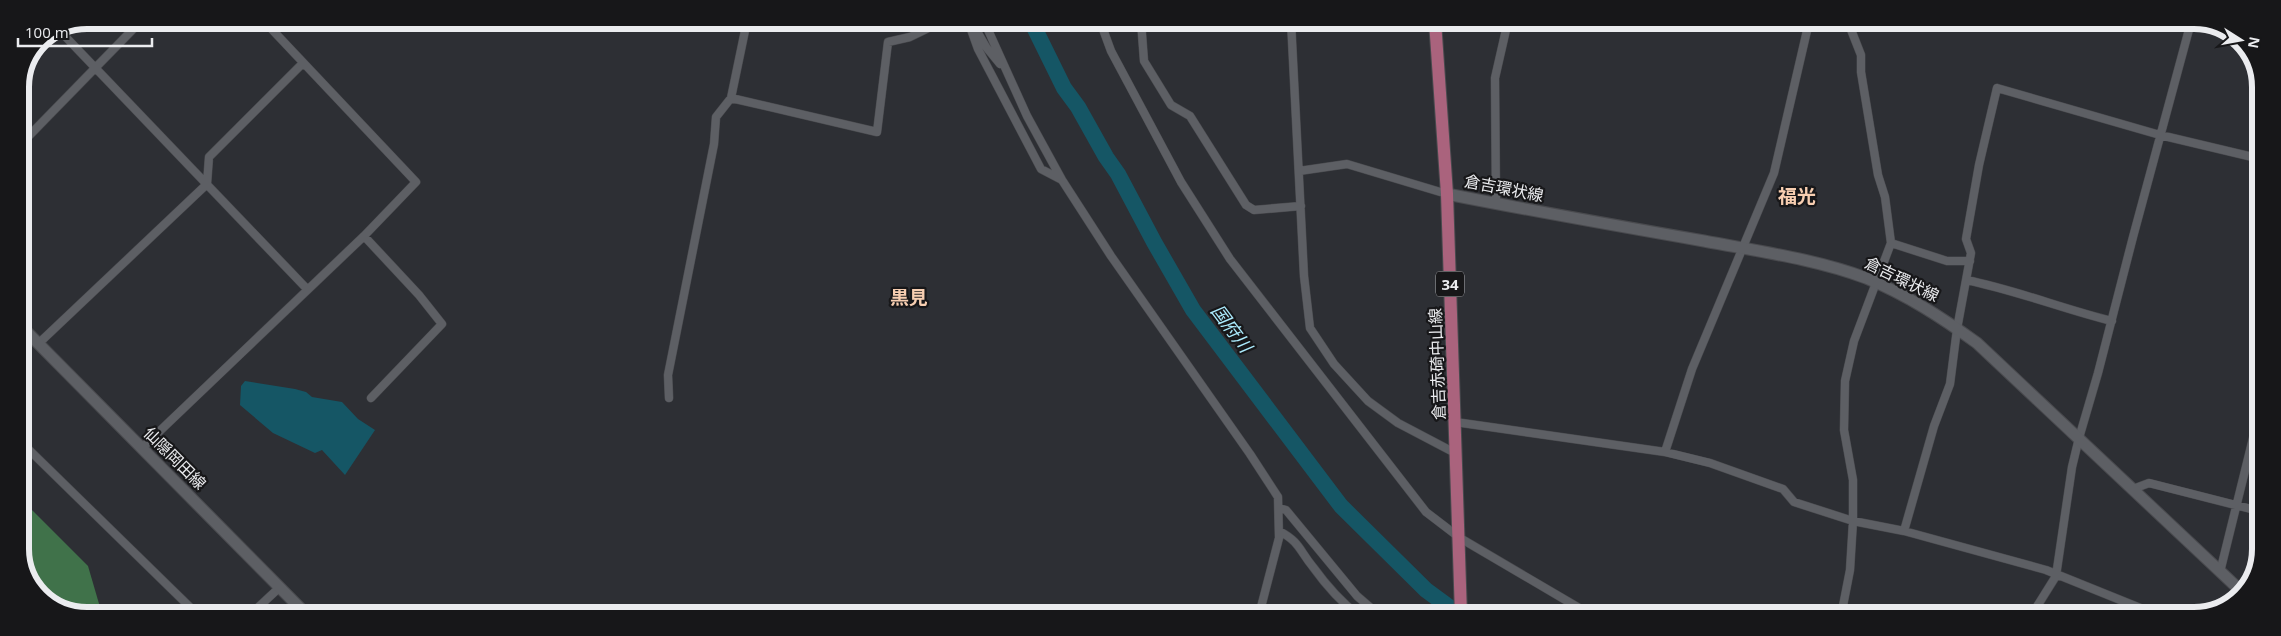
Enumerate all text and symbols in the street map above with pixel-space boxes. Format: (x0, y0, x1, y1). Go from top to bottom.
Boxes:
scale bar (18, 15, 151, 47)
north arrow (2216, 15, 2266, 65)
text: 100 m (25, 22, 69, 42)
text: N (2244, 35, 2265, 50)
street label: 倉吉環状線 (1463, 170, 1545, 206)
district label: 福光 (1778, 183, 1816, 209)
street label: 倉吉環状線 (1861, 252, 1943, 306)
road number: 34 (1436, 272, 1464, 296)
district label: 黒見 (890, 284, 928, 310)
water label: 国府川 (1206, 299, 1259, 358)
street label: 倉吉赤碕中山線 (1424, 308, 1450, 420)
street label: 仙隠岡田線 (139, 422, 211, 494)

